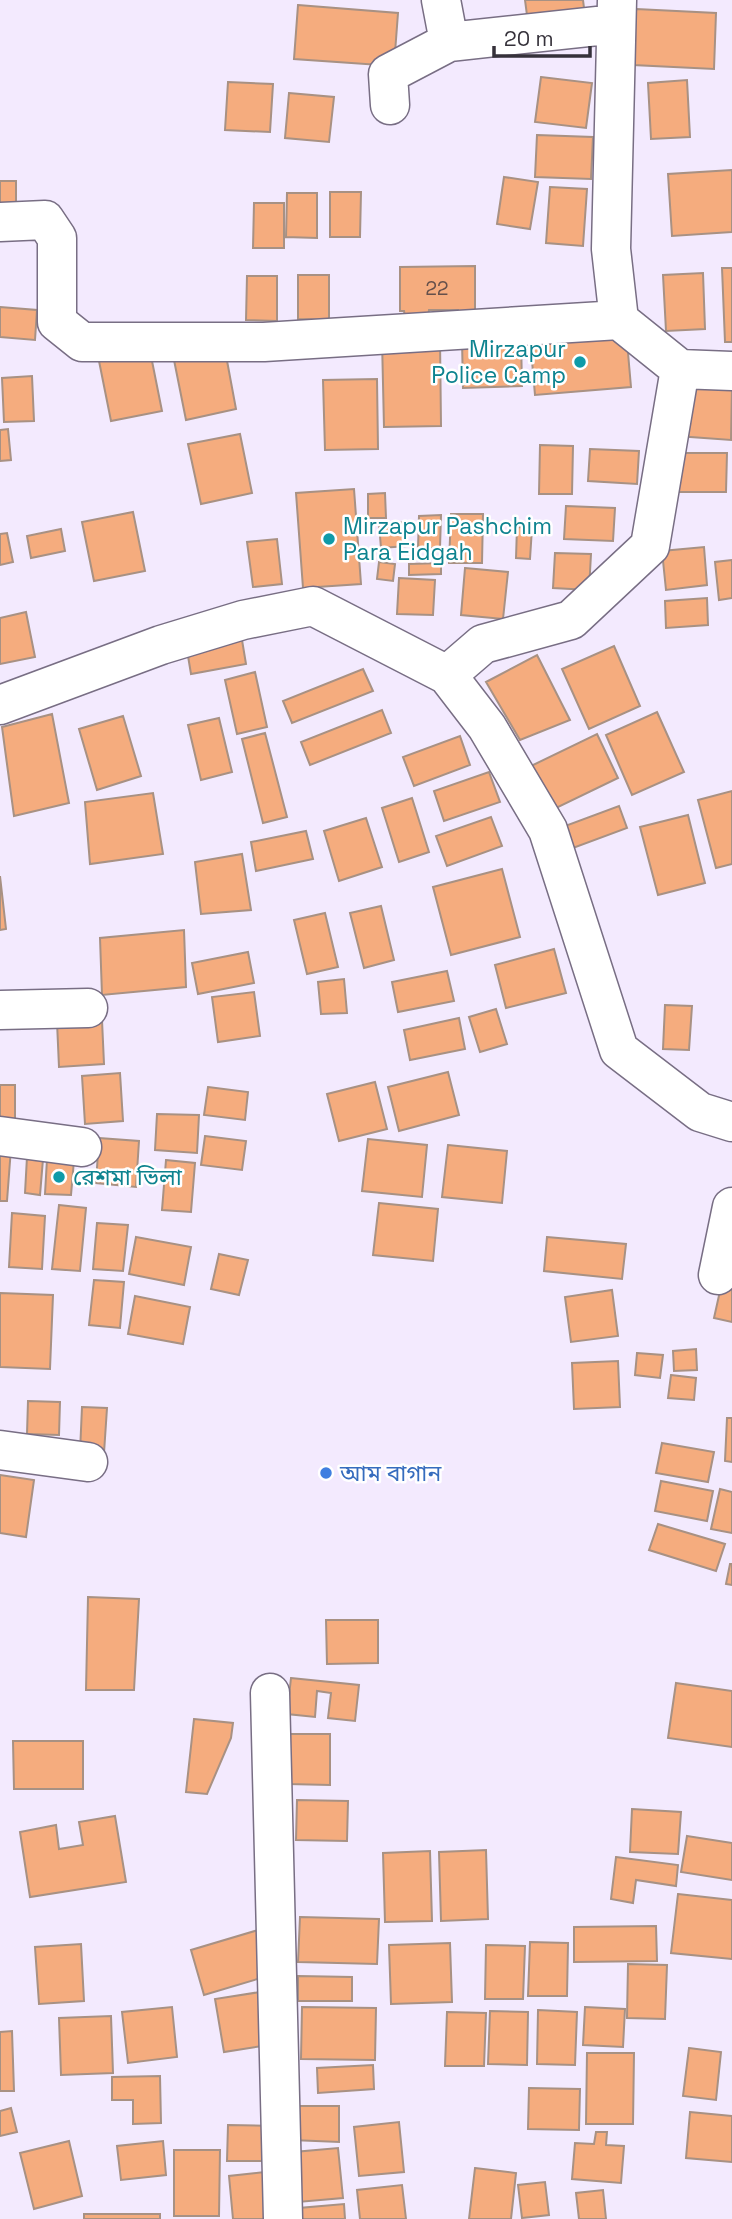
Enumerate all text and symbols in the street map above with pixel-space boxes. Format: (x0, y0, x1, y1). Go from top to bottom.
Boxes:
scale bar (494, 14, 590, 58)
text: 20 m (504, 25, 554, 52)
house number: 22 (426, 276, 448, 301)
place label: Mirzapur Police Camp (431, 334, 566, 390)
marker: Mirzapur Police Camp (572, 354, 588, 370)
place label: Mirzapur Pashchim Para Eidgah (343, 511, 552, 567)
marker: Mirzapur Pashchim Para Eidgah (321, 531, 337, 547)
place label: রেশমা ভিলা (73, 1162, 183, 1192)
marker: রেশমা ভিলা (51, 1169, 67, 1185)
place label: আম বাগান (339, 1458, 442, 1488)
marker: আম বাগান (318, 1465, 334, 1481)

